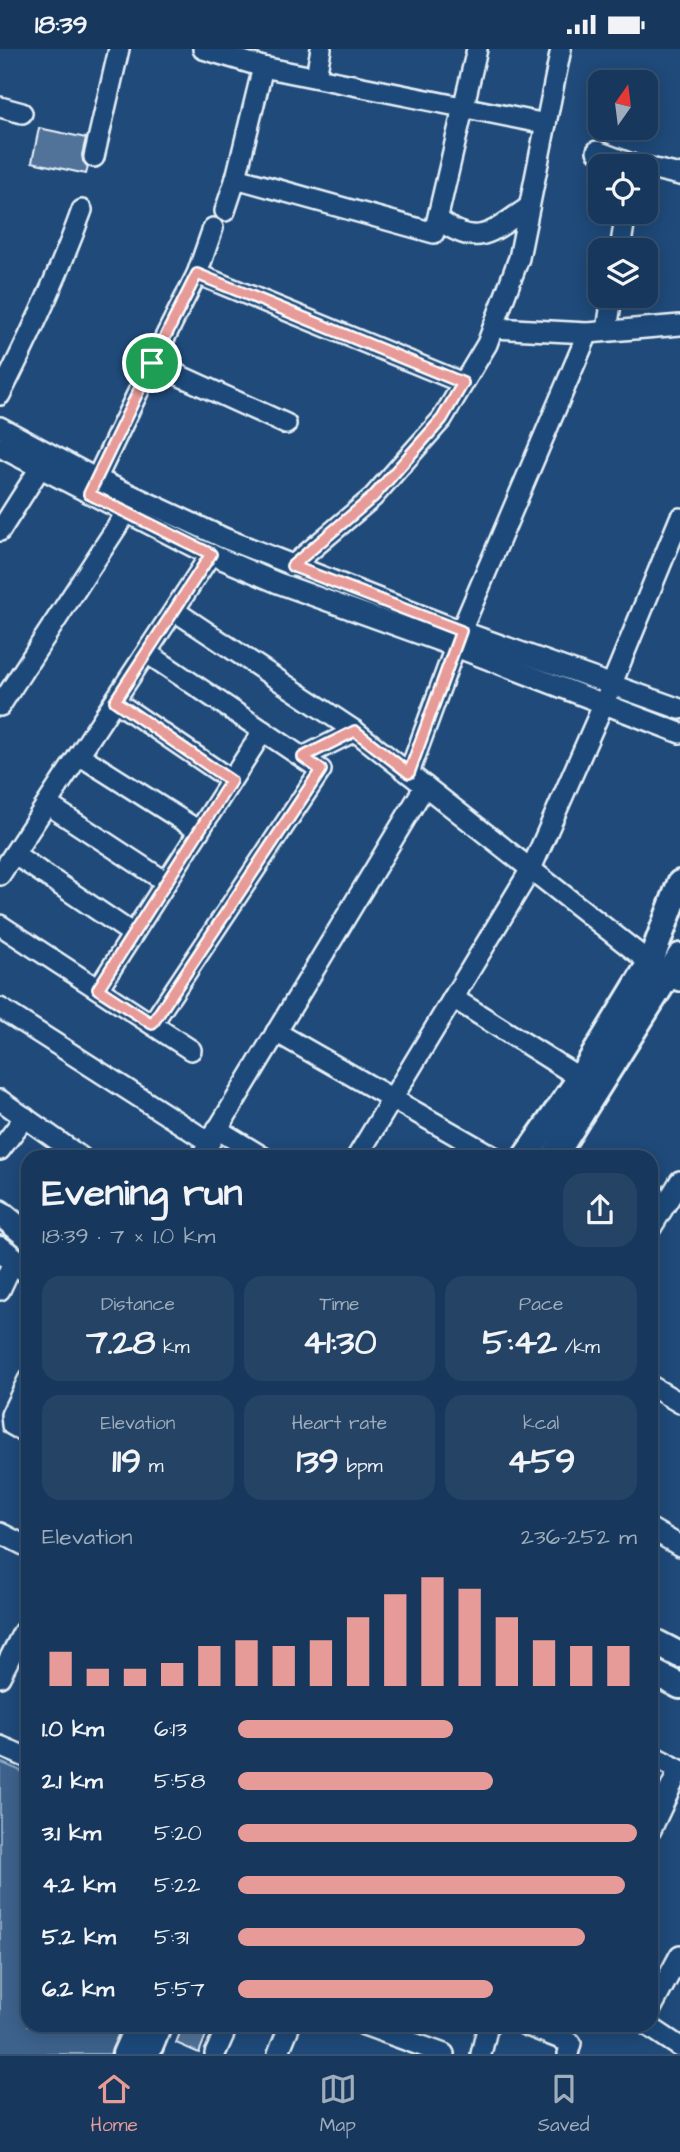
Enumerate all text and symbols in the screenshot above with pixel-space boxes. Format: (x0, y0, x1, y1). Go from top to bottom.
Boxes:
text: 18:39 (35, 7, 88, 43)
north arrow (588, 70, 658, 140)
map controls (588, 70, 658, 308)
button: locate (588, 154, 658, 224)
button: layers (588, 238, 658, 308)
pin (122, 333, 182, 393)
icon: arrive (133, 344, 171, 382)
text: Evening run (42, 1168, 243, 1220)
button: share (563, 1173, 637, 1247)
text: 18:39 · 7 × 1.0 km (42, 1220, 215, 1252)
text: Distance (101, 1291, 175, 1318)
text: Time (320, 1291, 359, 1318)
text: Pace (519, 1291, 563, 1318)
text: 7.28 (86, 1318, 155, 1367)
text: 41:30 (302, 1318, 377, 1367)
text: 5:42 (483, 1318, 557, 1367)
text: km (155, 1334, 189, 1361)
text: /km (557, 1334, 600, 1361)
text: Elevation (100, 1410, 175, 1437)
text: Heart rate (292, 1410, 387, 1437)
text: kcal (523, 1410, 559, 1437)
text: 119 (112, 1437, 141, 1486)
text: 139 (297, 1437, 339, 1486)
text: 459 (507, 1437, 575, 1486)
text: m (141, 1453, 163, 1480)
text: bpm (339, 1453, 382, 1480)
text: Elevation (42, 1521, 133, 1553)
text: 236–252 m (521, 1521, 637, 1553)
text: 1.0 km (42, 1713, 104, 1745)
text: 6:13 (154, 1713, 187, 1745)
text: 2.1 km (42, 1765, 103, 1797)
text: 5:58 (154, 1765, 205, 1797)
text: 3.1 km (42, 1817, 101, 1849)
text: 5:20 (154, 1817, 202, 1849)
text: 4.2 km (42, 1869, 115, 1901)
text: 5:22 (154, 1869, 200, 1901)
text: 5.2 km (42, 1921, 116, 1953)
text: 5:31 (154, 1921, 189, 1953)
text: 6.2 km (42, 1973, 114, 2005)
text: 5:57 (154, 1973, 205, 2005)
tab: Home (90, 2070, 138, 2139)
tab: Map (319, 2070, 357, 2139)
tab: Saved (538, 2070, 589, 2139)

